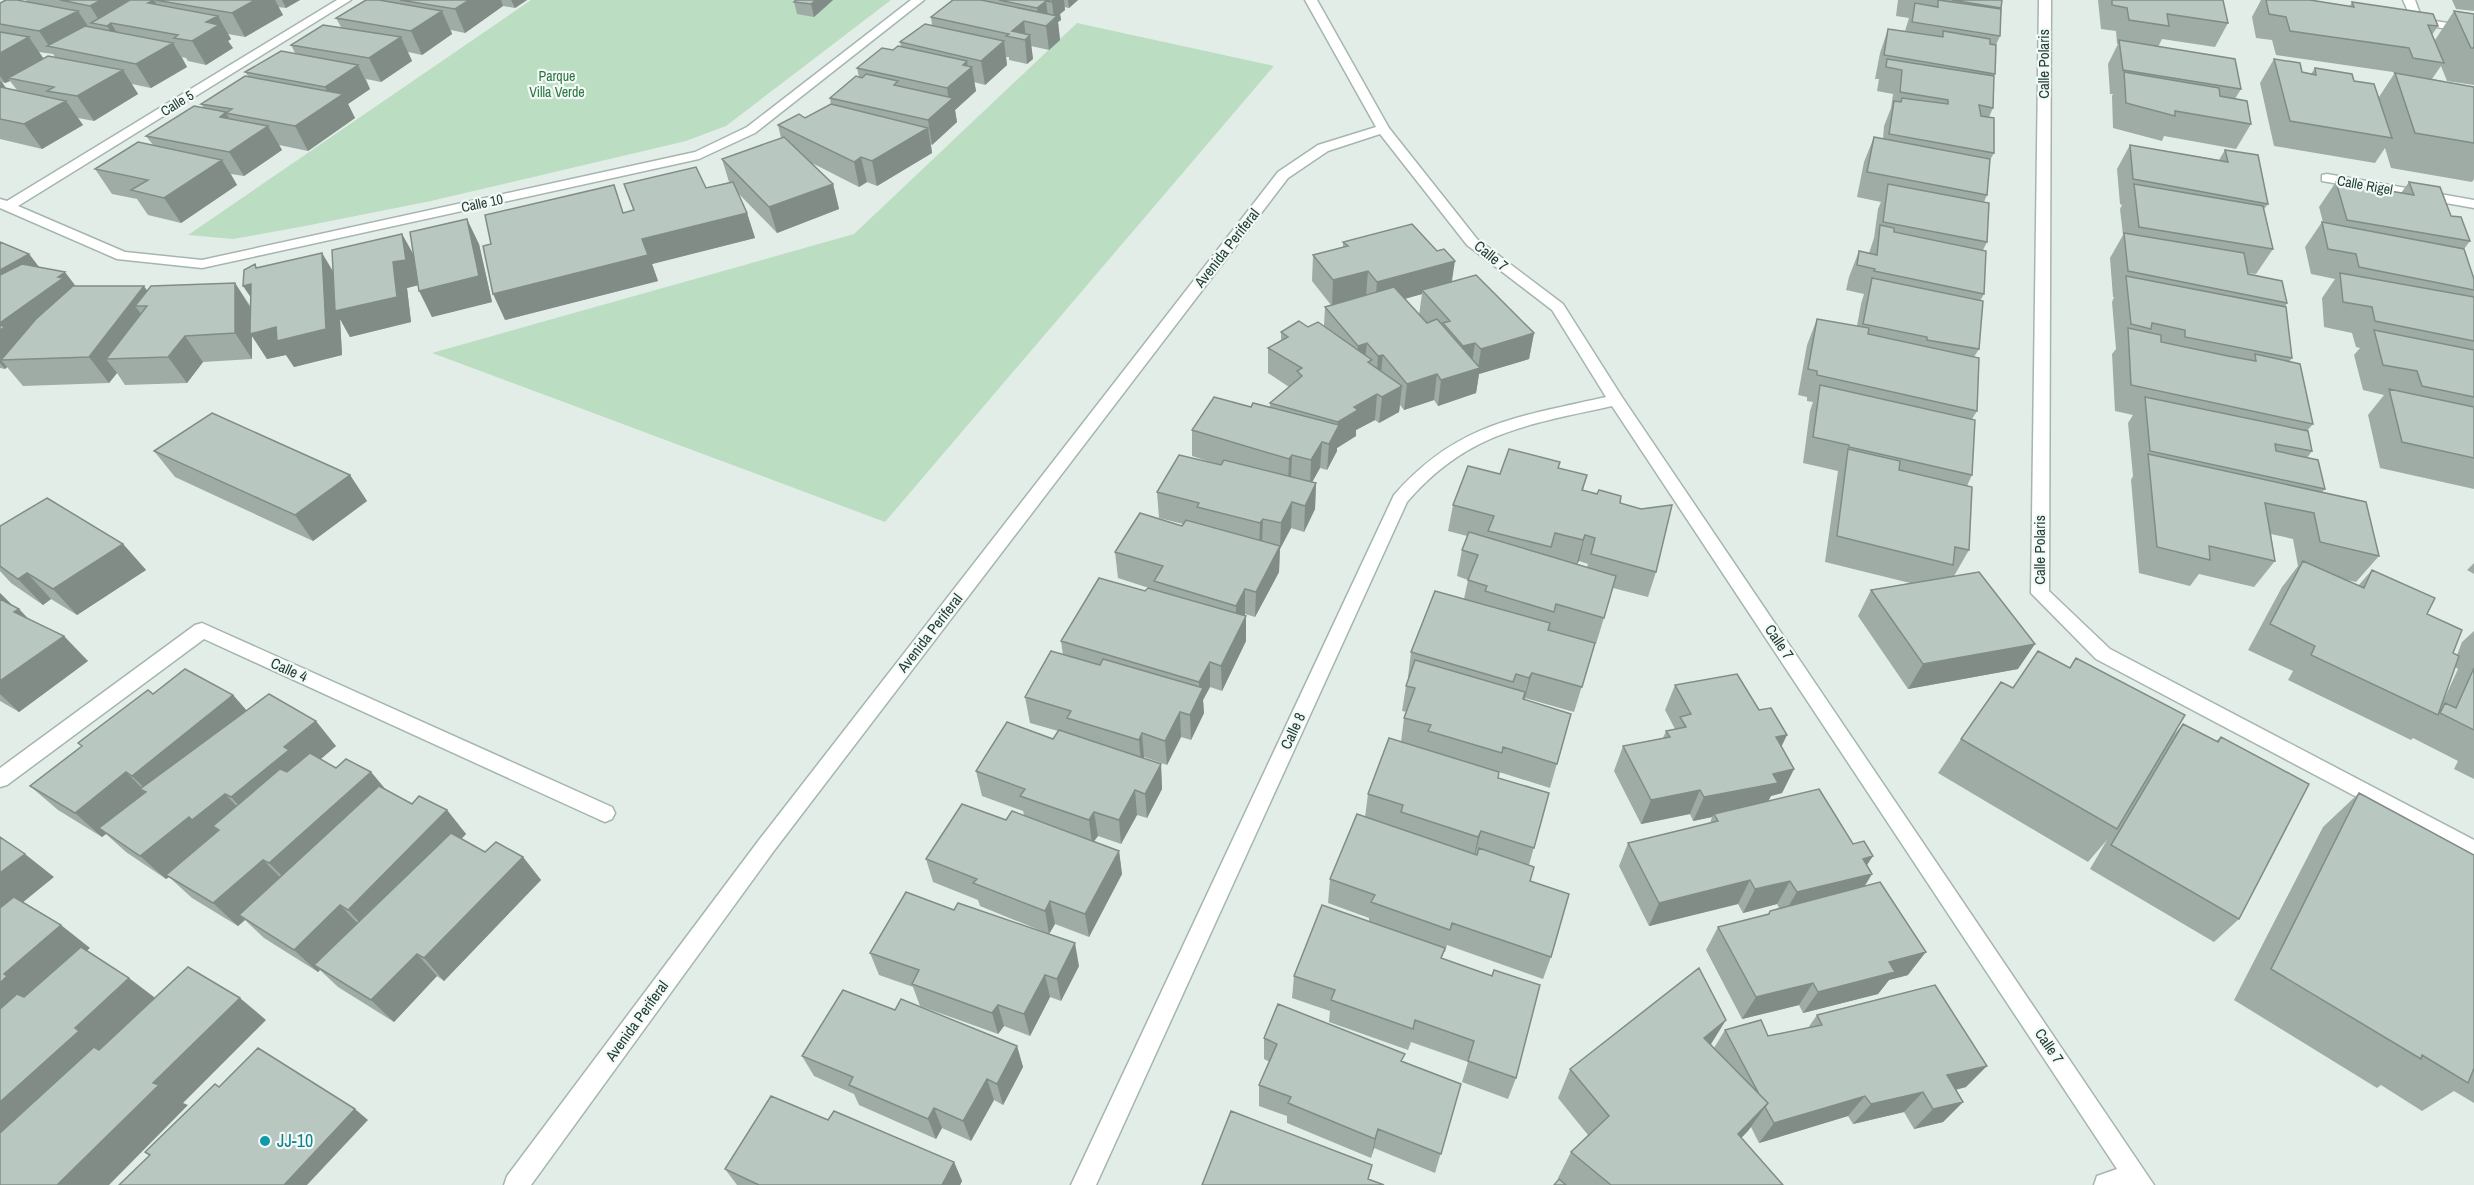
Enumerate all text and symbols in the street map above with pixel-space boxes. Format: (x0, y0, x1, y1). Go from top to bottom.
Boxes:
street label: Calle Polaris (2033, 29, 2054, 99)
park label: Parque Villa Verde (529, 67, 585, 101)
street label: Calle 5 (157, 86, 197, 120)
street label: Calle Rigel (2336, 171, 2394, 199)
street label: Calle 10 (460, 190, 504, 216)
street label: Avenida Periferal (1189, 204, 1264, 292)
street label: Calle 7 (1470, 235, 1513, 276)
street label: Calle Polaris (2029, 515, 2050, 585)
street label: Avenida Periferal (892, 589, 967, 677)
street label: Calle 7 (1760, 620, 1799, 664)
street label: Calle 4 (267, 652, 311, 687)
street label: Calle 8 (1275, 709, 1310, 753)
street label: Avenida Periferal (600, 976, 673, 1066)
street label: Calle 7 (2030, 1024, 2069, 1068)
place label: JJ-10 (277, 1128, 313, 1153)
marker: JJ-10 (258, 1134, 272, 1148)

